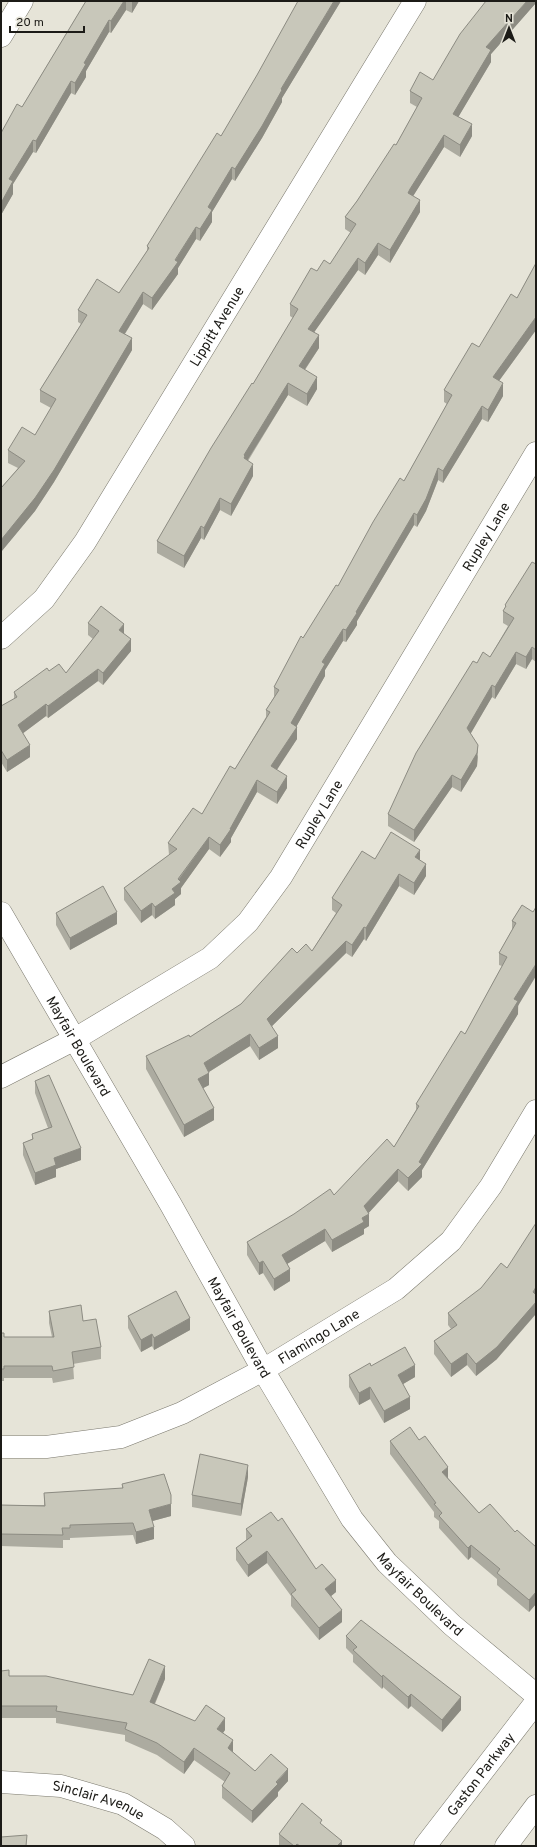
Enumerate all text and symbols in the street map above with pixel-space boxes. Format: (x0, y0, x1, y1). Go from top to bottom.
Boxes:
scale bar (10, 8, 84, 34)
north arrow (489, 8, 529, 48)
text: N (505, 12, 513, 26)
text: 20 m (16, 15, 44, 31)
street label: Lippitt Avenue (187, 284, 249, 370)
street label: Rupley Lane (460, 500, 514, 575)
street label: Rupley Lane (293, 777, 347, 853)
street label: Mayfair Boulevard (41, 994, 113, 1100)
street label: Mayfair Boulevard (203, 1275, 273, 1382)
street label: Flamingo Lane (275, 1306, 363, 1369)
street label: Mayfair Boulevard (372, 1550, 466, 1641)
street label: Gaston Parkway (444, 1730, 519, 1820)
street label: Sinclair Avenue (52, 1778, 147, 1825)

